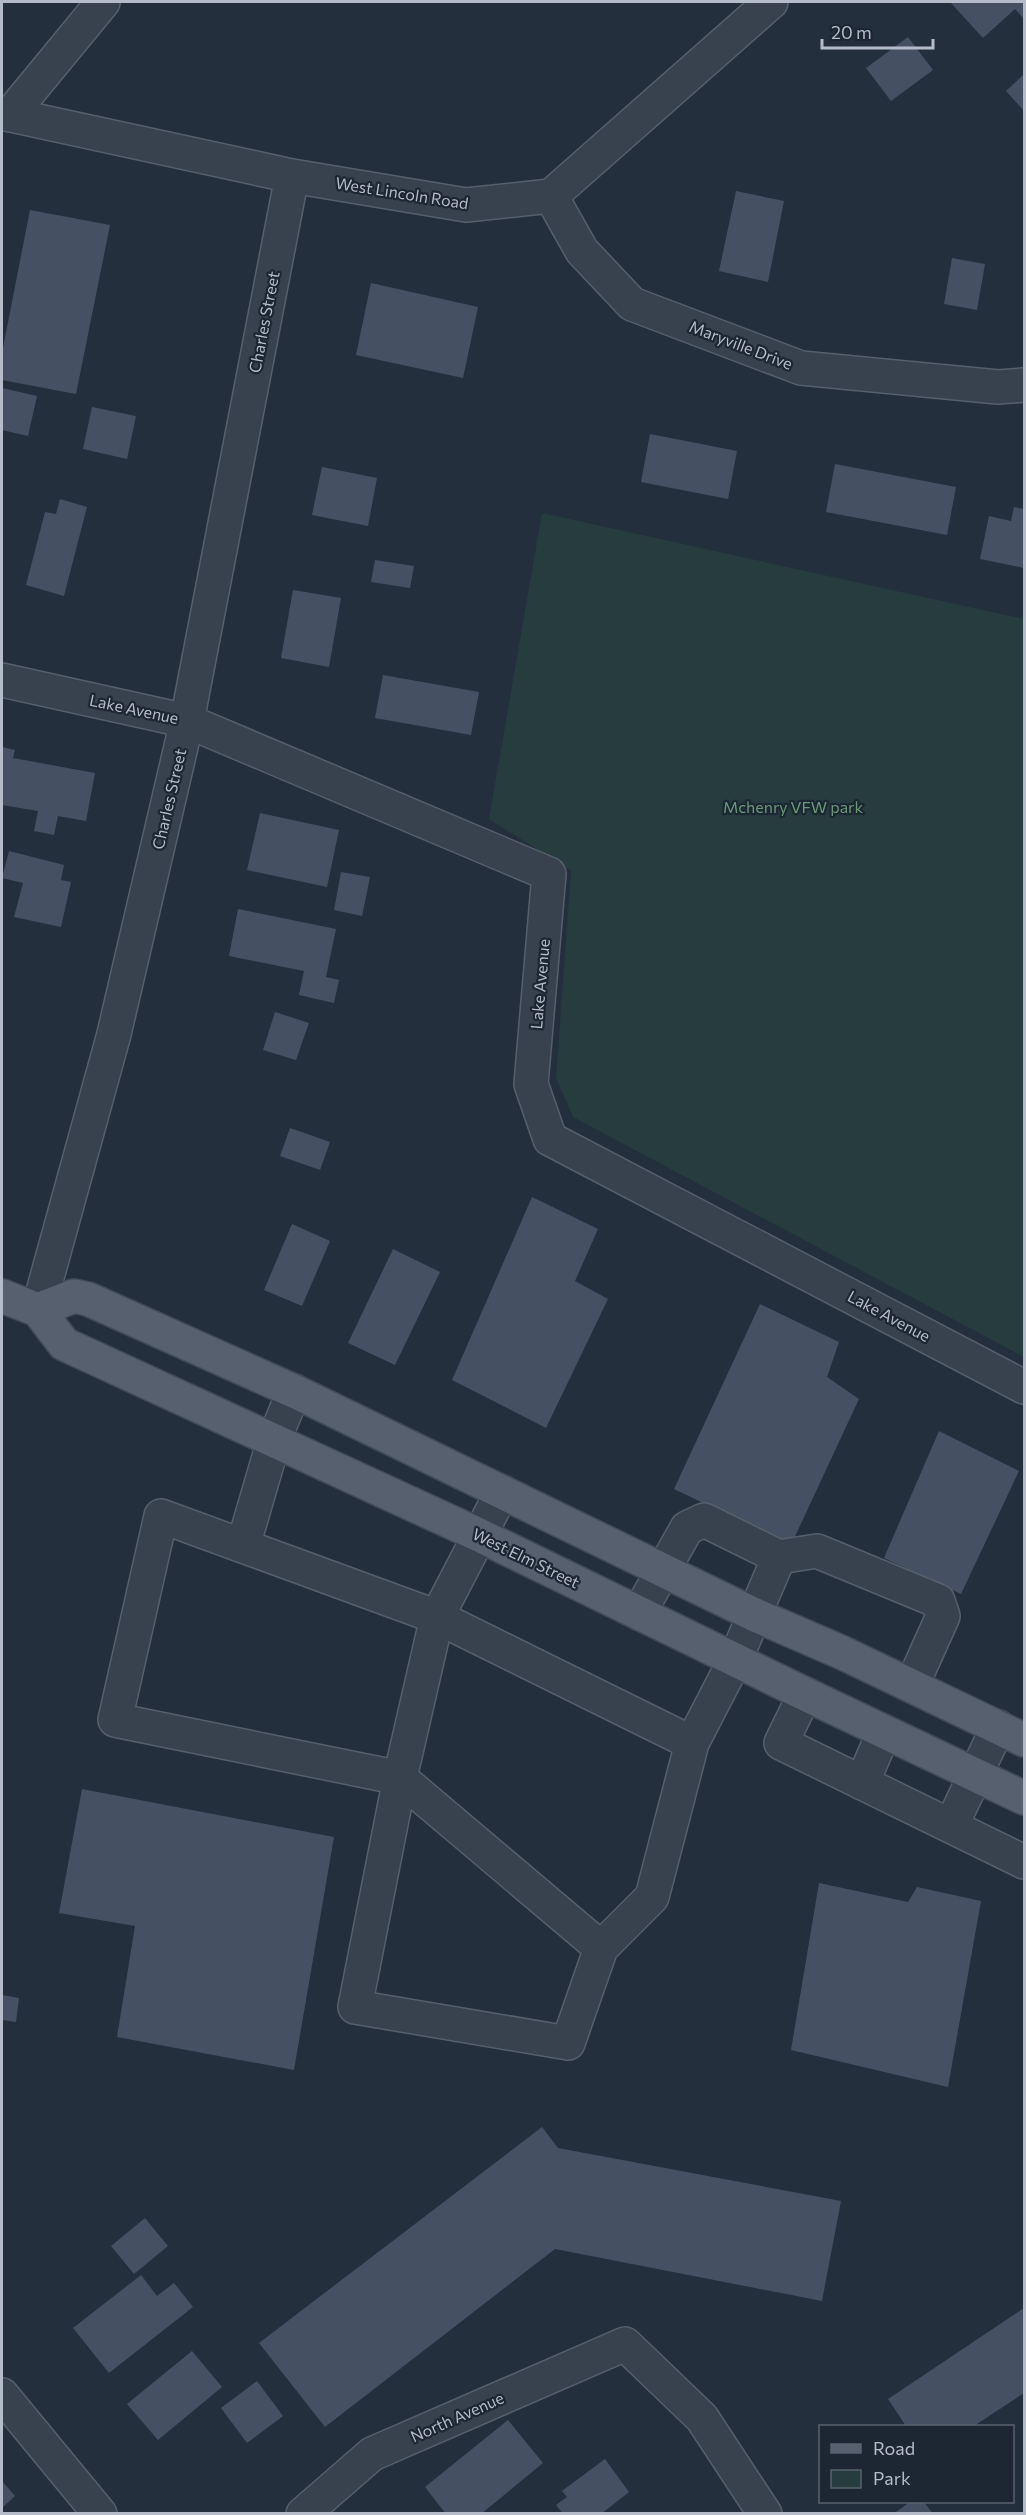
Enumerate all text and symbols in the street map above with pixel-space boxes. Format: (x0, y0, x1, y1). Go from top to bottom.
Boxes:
scale bar (822, 12, 933, 50)
text: 20 m (831, 21, 872, 43)
street label: West Lincoln Road (334, 173, 470, 212)
street label: Charles Street (244, 269, 283, 374)
street label: Maryville Drive (687, 316, 795, 373)
street label: Lake Avenue (88, 690, 180, 727)
street label: Charles Street (148, 746, 189, 851)
park label: Mchenry VFW park (723, 797, 863, 816)
street label: Lake Avenue (526, 938, 553, 1030)
street label: Lake Avenue (845, 1286, 934, 1345)
street label: West Elm Street (470, 1524, 583, 1592)
street label: North Avenue (407, 2387, 506, 2446)
legend (819, 2425, 1014, 2503)
text: Road (873, 2437, 915, 2459)
text: Park (873, 2467, 911, 2489)

